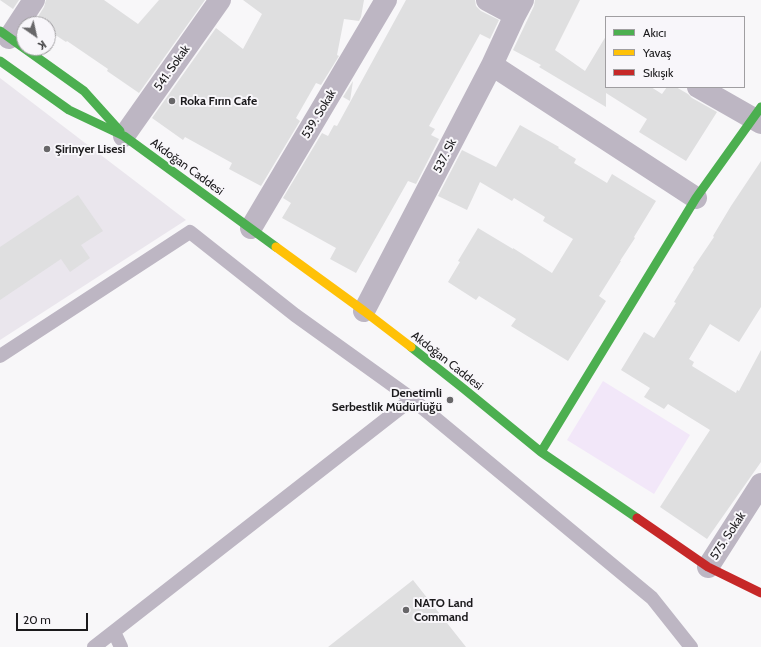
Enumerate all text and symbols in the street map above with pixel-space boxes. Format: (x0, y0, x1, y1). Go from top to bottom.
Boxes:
north arrow (16, 16, 56, 56)
legend (605, 16, 745, 88)
text: Akıcı (643, 25, 666, 40)
text: K (35, 37, 49, 53)
street label: 541. Sokak (151, 42, 193, 94)
text: Yavaş (643, 45, 671, 60)
text: Sıkışık (643, 65, 673, 80)
street label: 539. Sokak (299, 87, 339, 141)
place label: Roka Fırın Cafe (180, 94, 257, 108)
marker: Roka Fırın Cafe (167, 96, 177, 106)
street label: Akdoğan Caddesi (148, 136, 226, 198)
street label: 537. Sk (430, 137, 460, 175)
place label: Şirinyer Lisesi (55, 142, 125, 156)
marker: Şirinyer Lisesi (42, 144, 52, 154)
street label: Akdoğan Caddesi (408, 329, 486, 393)
place label: Denetimli Serbestlik Müdürlüğü (332, 386, 442, 414)
marker: Denetimli Serbestlik Müdürlüğü (445, 395, 455, 405)
street label: 575. Sokak (707, 509, 749, 563)
place label: NATO Land Command (414, 596, 473, 624)
scale bar (18, 605, 90, 631)
marker: NATO Land Command (401, 605, 411, 615)
text: 20 m (23, 612, 51, 627)

